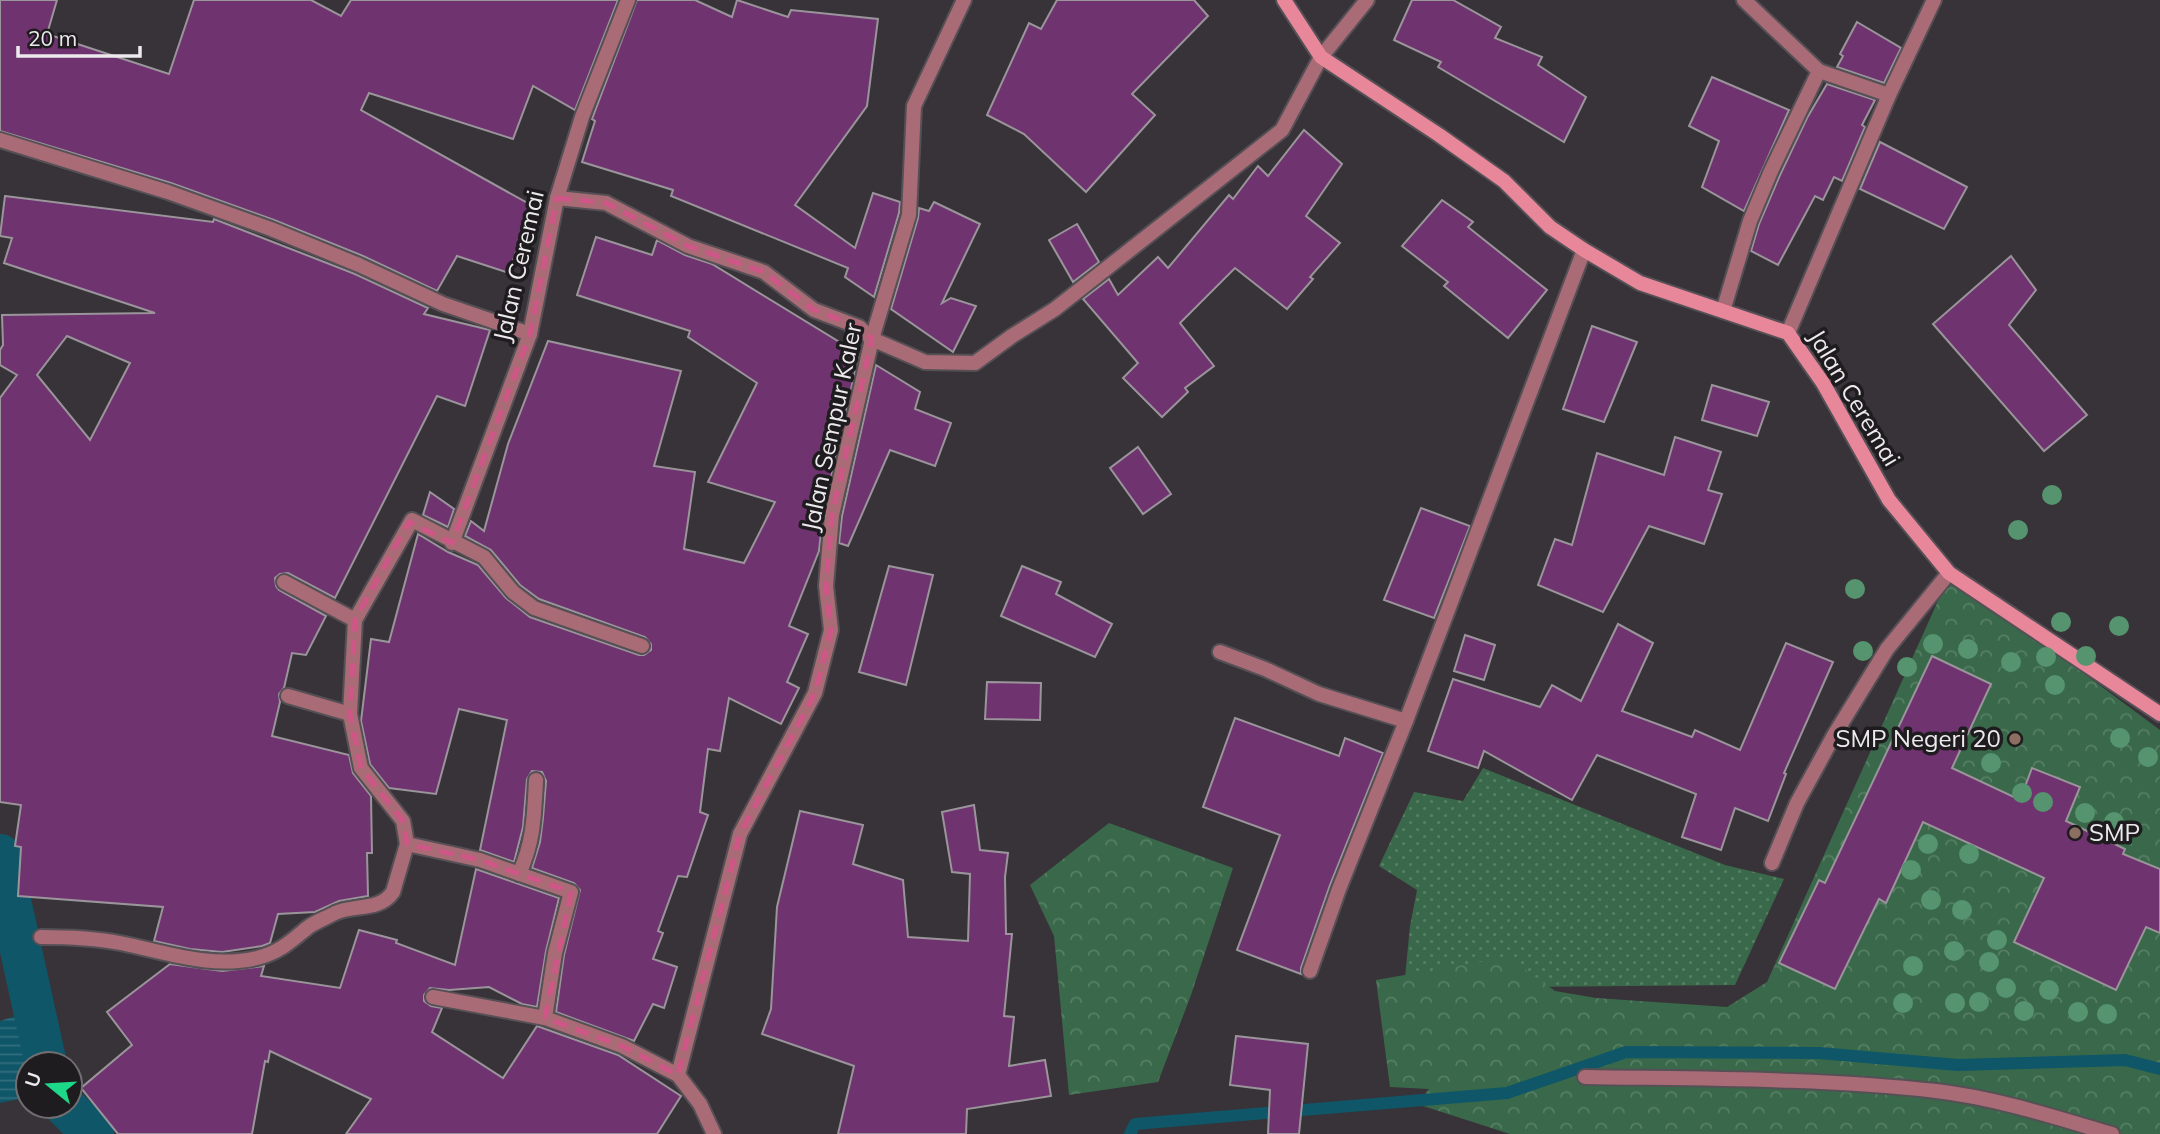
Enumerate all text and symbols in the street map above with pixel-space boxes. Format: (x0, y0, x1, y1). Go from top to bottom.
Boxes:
scale bar (18, 14, 140, 58)
text: 20 m (28, 25, 77, 51)
street label: Jalan Ceremai (486, 187, 550, 344)
street label: Jalan Sempur Kaler (794, 320, 868, 534)
street label: Jalan Ceremai (1802, 324, 1907, 471)
place label: SMP Negeri 20 (1836, 723, 2001, 753)
marker: SMP Negeri 20 (2007, 731, 2023, 747)
place label: SMP (2089, 817, 2140, 847)
marker: SMP (2067, 825, 2083, 841)
north arrow (14, 1050, 84, 1120)
text: U (19, 1069, 46, 1090)

